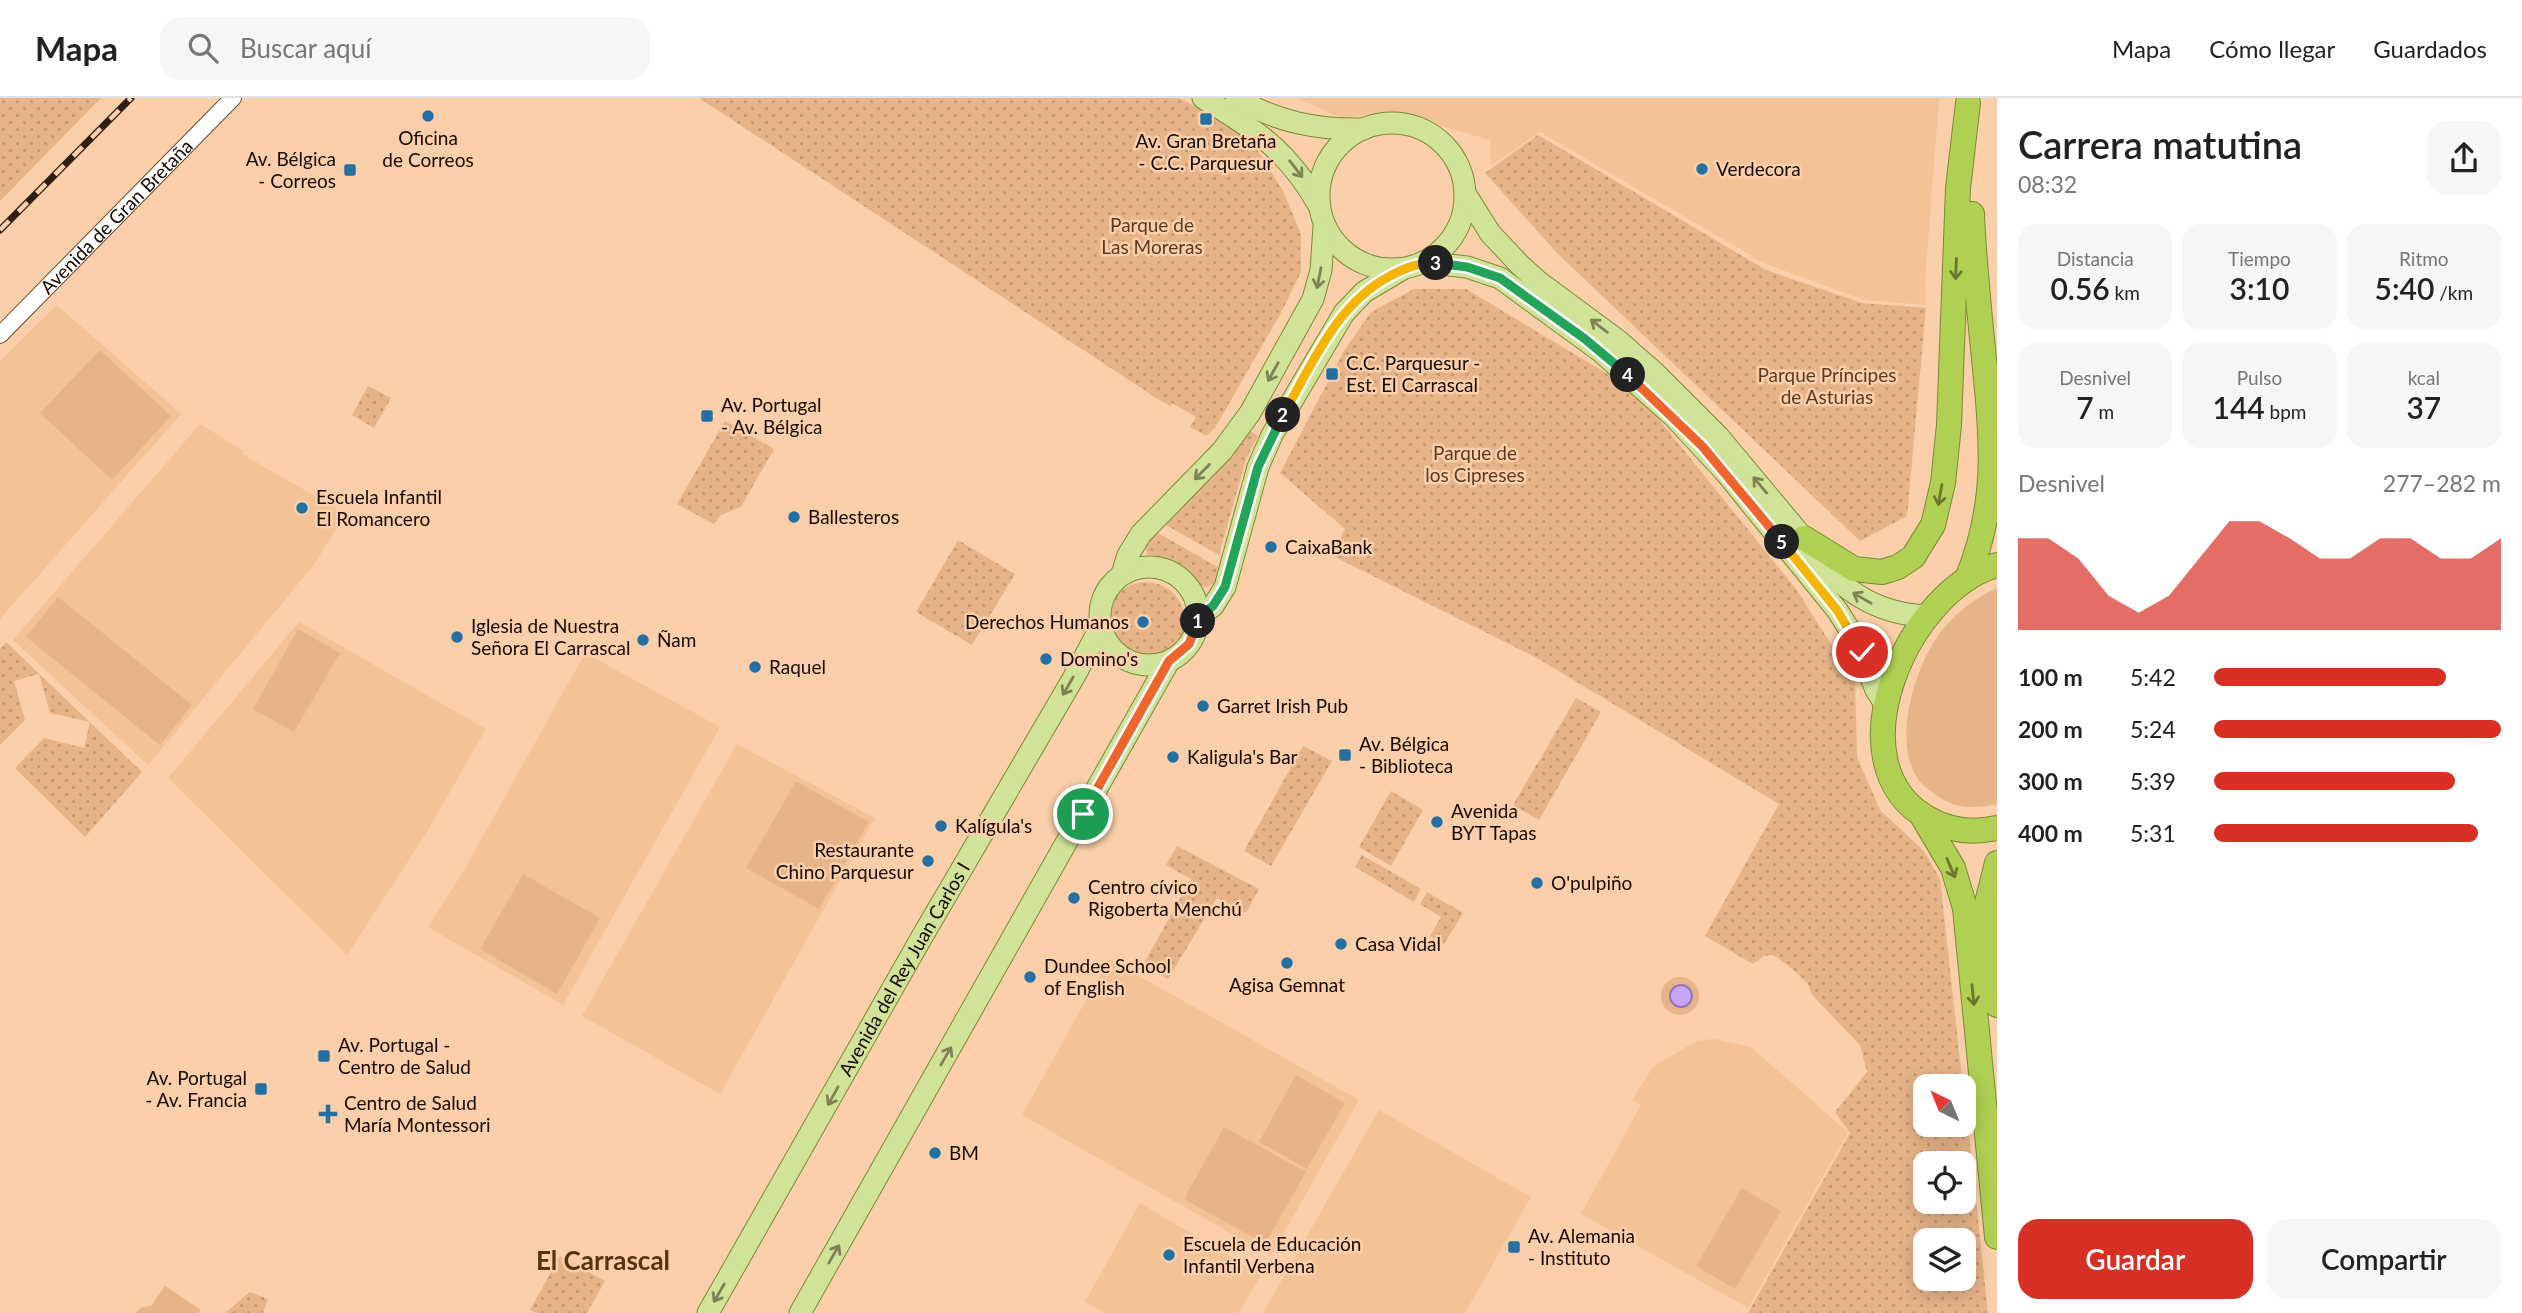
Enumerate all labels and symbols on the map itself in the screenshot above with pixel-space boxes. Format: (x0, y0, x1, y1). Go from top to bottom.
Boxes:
marker: Oficina de Correos (420, 108, 436, 124)
marker: Av. Gran Bretaña - C.C. Parquesur (1198, 111, 1214, 127)
place label: Oficina de Correos (382, 126, 474, 171)
place label: Av. Gran Bretaña - C.C. Parquesur (1136, 129, 1276, 174)
street label: Avenida de Gran Bretaña (35, 134, 197, 298)
place label: Av. Bélgica - Correos (246, 147, 336, 192)
place label: Verdecora (1716, 157, 1801, 180)
one-way arrow (1288, 159, 1303, 178)
marker: Verdecora (1694, 161, 1710, 177)
marker: Av. Bélgica - Correos (342, 162, 358, 178)
park label: Parque de Las Moreras (1101, 213, 1203, 258)
pin: 3 (1418, 246, 1454, 280)
one-way arrow (1949, 257, 1962, 280)
one-way arrow (1312, 266, 1325, 289)
one-way arrow (1590, 319, 1608, 334)
place label: C.C. Parquesur - Est. El Carrascal (1346, 351, 1480, 396)
pin: 4 (1610, 358, 1646, 392)
one-way arrow (1266, 362, 1280, 382)
park label: Parque Príncipes de Asturias (1757, 363, 1897, 408)
marker: C.C. Parquesur - Est. El Carrascal (1324, 366, 1340, 382)
place label: Av. Portugal - Av. Bélgica (721, 393, 823, 438)
pin: 2 (1266, 398, 1300, 432)
marker: Av. Portugal - Av. Bélgica (699, 408, 715, 424)
park label: Parque de los Cipreses (1425, 441, 1525, 486)
one-way arrow (1193, 463, 1210, 480)
one-way arrow (1753, 477, 1768, 495)
one-way arrow (1933, 483, 1946, 506)
place label: Escuela Infantil El Romancero (316, 485, 442, 530)
marker: Escuela Infantil El Romancero (294, 500, 310, 516)
place label: Ballesteros (808, 505, 899, 528)
marker: Ballesteros (786, 509, 802, 525)
pin: 5 (1764, 524, 1800, 560)
place label: CaixaBank (1285, 535, 1373, 558)
marker: CaixaBank (1263, 539, 1279, 555)
one-way arrow (1852, 591, 1873, 604)
pin: 1 (1180, 603, 1216, 638)
place label: Derechos Humanos (965, 610, 1129, 633)
place label: Iglesia de Nuestra Señora El Carrascal (471, 614, 630, 659)
marker: Derechos Humanos (1135, 614, 1151, 630)
pin (1832, 622, 1892, 682)
place label: Ñam (657, 628, 696, 651)
marker: Iglesia de Nuestra Señora El Carrascal (449, 629, 465, 645)
marker: Ñam (635, 632, 651, 648)
place label: Domino's (1060, 647, 1138, 670)
marker: Domino's (1038, 651, 1054, 667)
place label: Raquel (769, 655, 826, 678)
marker: Raquel (747, 659, 763, 675)
one-way arrow (1061, 676, 1075, 696)
place label: Garret Irish Pub (1217, 694, 1348, 717)
marker: Garret Irish Pub (1195, 698, 1211, 714)
place label: Av. Bélgica - Biblioteca (1359, 732, 1453, 777)
place label: Kaligula's Bar (1187, 745, 1298, 768)
marker: Av. Bélgica - Biblioteca (1337, 747, 1353, 763)
marker: Kaligula's Bar (1165, 749, 1181, 765)
pin (1053, 784, 1113, 844)
place label: Avenida BYT Tapas (1451, 799, 1536, 844)
place label: Kalígula's (955, 814, 1032, 837)
marker: Avenida BYT Tapas (1429, 814, 1445, 830)
marker: Kalígula's (933, 818, 949, 834)
place label: Restaurante Chino Parquesur (776, 838, 914, 883)
marker: Restaurante Chino Parquesur (920, 853, 936, 869)
one-way arrow (1945, 857, 1958, 878)
street label: Avenida del Rey Juan Carlos I (833, 858, 974, 1080)
place label: O'pulpiño (1551, 871, 1632, 894)
place label: Centro cívico Rigoberta Menchú (1088, 875, 1242, 920)
marker: O'pulpiño (1529, 875, 1545, 891)
marker: Centro cívico Rigoberta Menchú (1066, 890, 1082, 906)
place label: Casa Vidal (1355, 932, 1441, 955)
marker: Casa Vidal (1333, 936, 1349, 952)
place label: Dundee School of English (1044, 954, 1171, 999)
marker: Agisa Gemnat (1279, 955, 1295, 971)
marker: Dundee School of English (1022, 969, 1038, 985)
place label: Agisa Gemnat (1229, 973, 1345, 996)
one-way arrow (1967, 984, 1980, 1006)
place label: Av. Portugal - Centro de Salud (338, 1033, 471, 1078)
one-way arrow (940, 1046, 953, 1067)
marker: Av. Portugal - Centro de Salud (316, 1048, 332, 1064)
place label: Av. Portugal - Av. Francia (145, 1066, 247, 1111)
north arrow (1913, 1074, 1976, 1138)
marker: Av. Portugal - Av. Francia (253, 1081, 269, 1097)
one-way arrow (826, 1085, 839, 1106)
place label: Centro de Salud María Montessori (344, 1091, 491, 1136)
marker: Centro de Salud María Montessori (318, 1104, 338, 1124)
place label: BM (949, 1141, 979, 1164)
marker: BM (927, 1145, 943, 1161)
place label: Av. Alemania - Instituto (1528, 1224, 1635, 1269)
place label: Escuela de Educación Infantil Verbena (1183, 1232, 1361, 1277)
marker: Av. Alemania - Instituto (1506, 1239, 1522, 1255)
district label: El Carrascal (536, 1244, 670, 1276)
one-way arrow (827, 1244, 841, 1264)
marker: Escuela de Educación Infantil Verbena (1161, 1247, 1177, 1263)
one-way arrow (712, 1282, 725, 1303)

